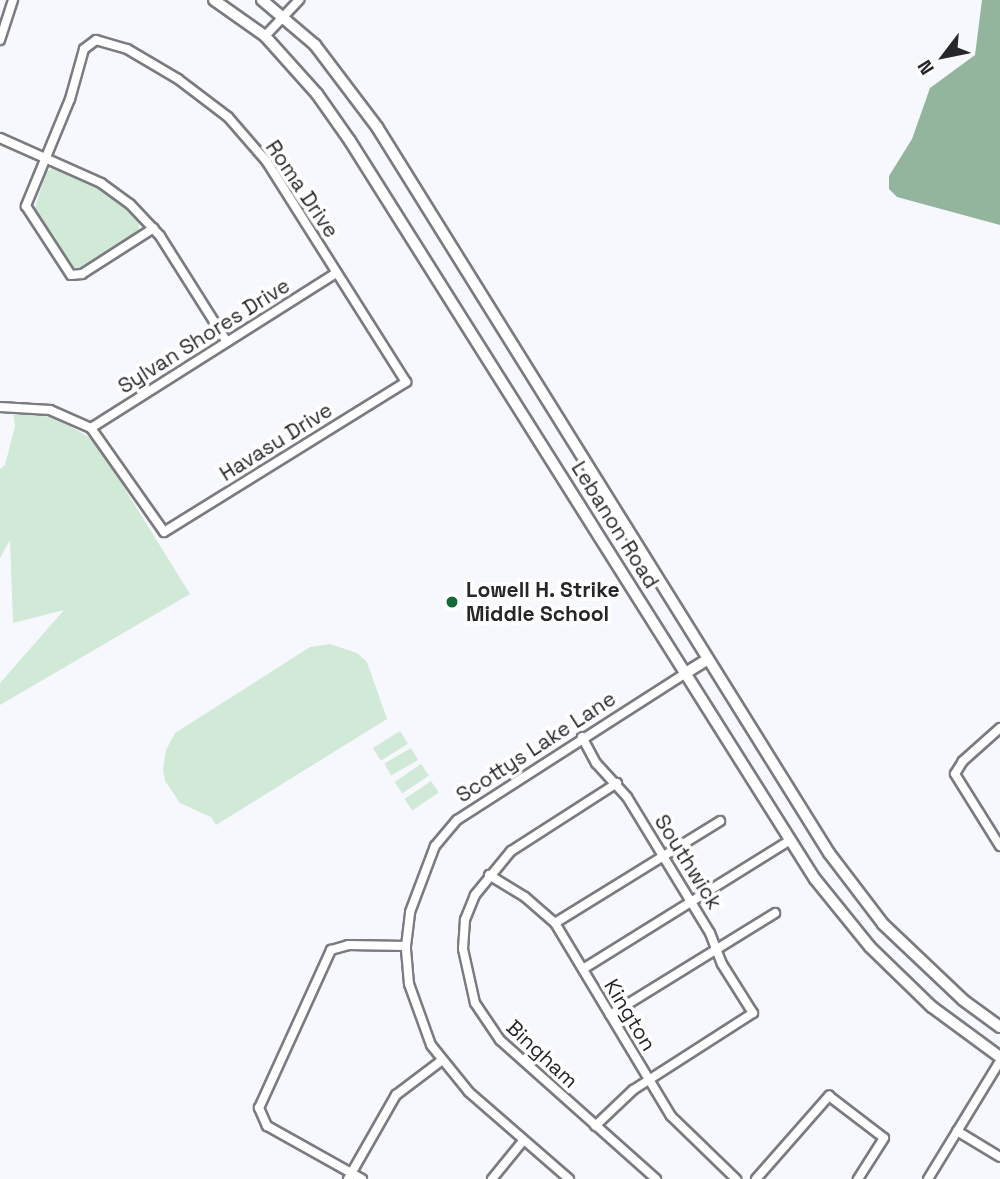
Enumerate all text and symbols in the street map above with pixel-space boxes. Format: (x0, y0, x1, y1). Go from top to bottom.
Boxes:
north arrow (909, 21, 979, 91)
text: N (912, 55, 940, 79)
street label: Roma Drive (260, 135, 344, 243)
street label: Sylvan Shores Drive (114, 273, 294, 399)
street label: Havasu Drive (215, 397, 337, 487)
street label: Lebanon Road (566, 457, 664, 593)
place label: Lowell H. Strike Middle School (466, 577, 620, 627)
marker: Lowell H. Strike Middle School (444, 594, 460, 610)
street label: Scottys Lake Lane (452, 686, 620, 808)
street label: Southwick (649, 810, 727, 914)
street label: Kington (599, 974, 661, 1056)
street label: Bingham (501, 1015, 583, 1093)

